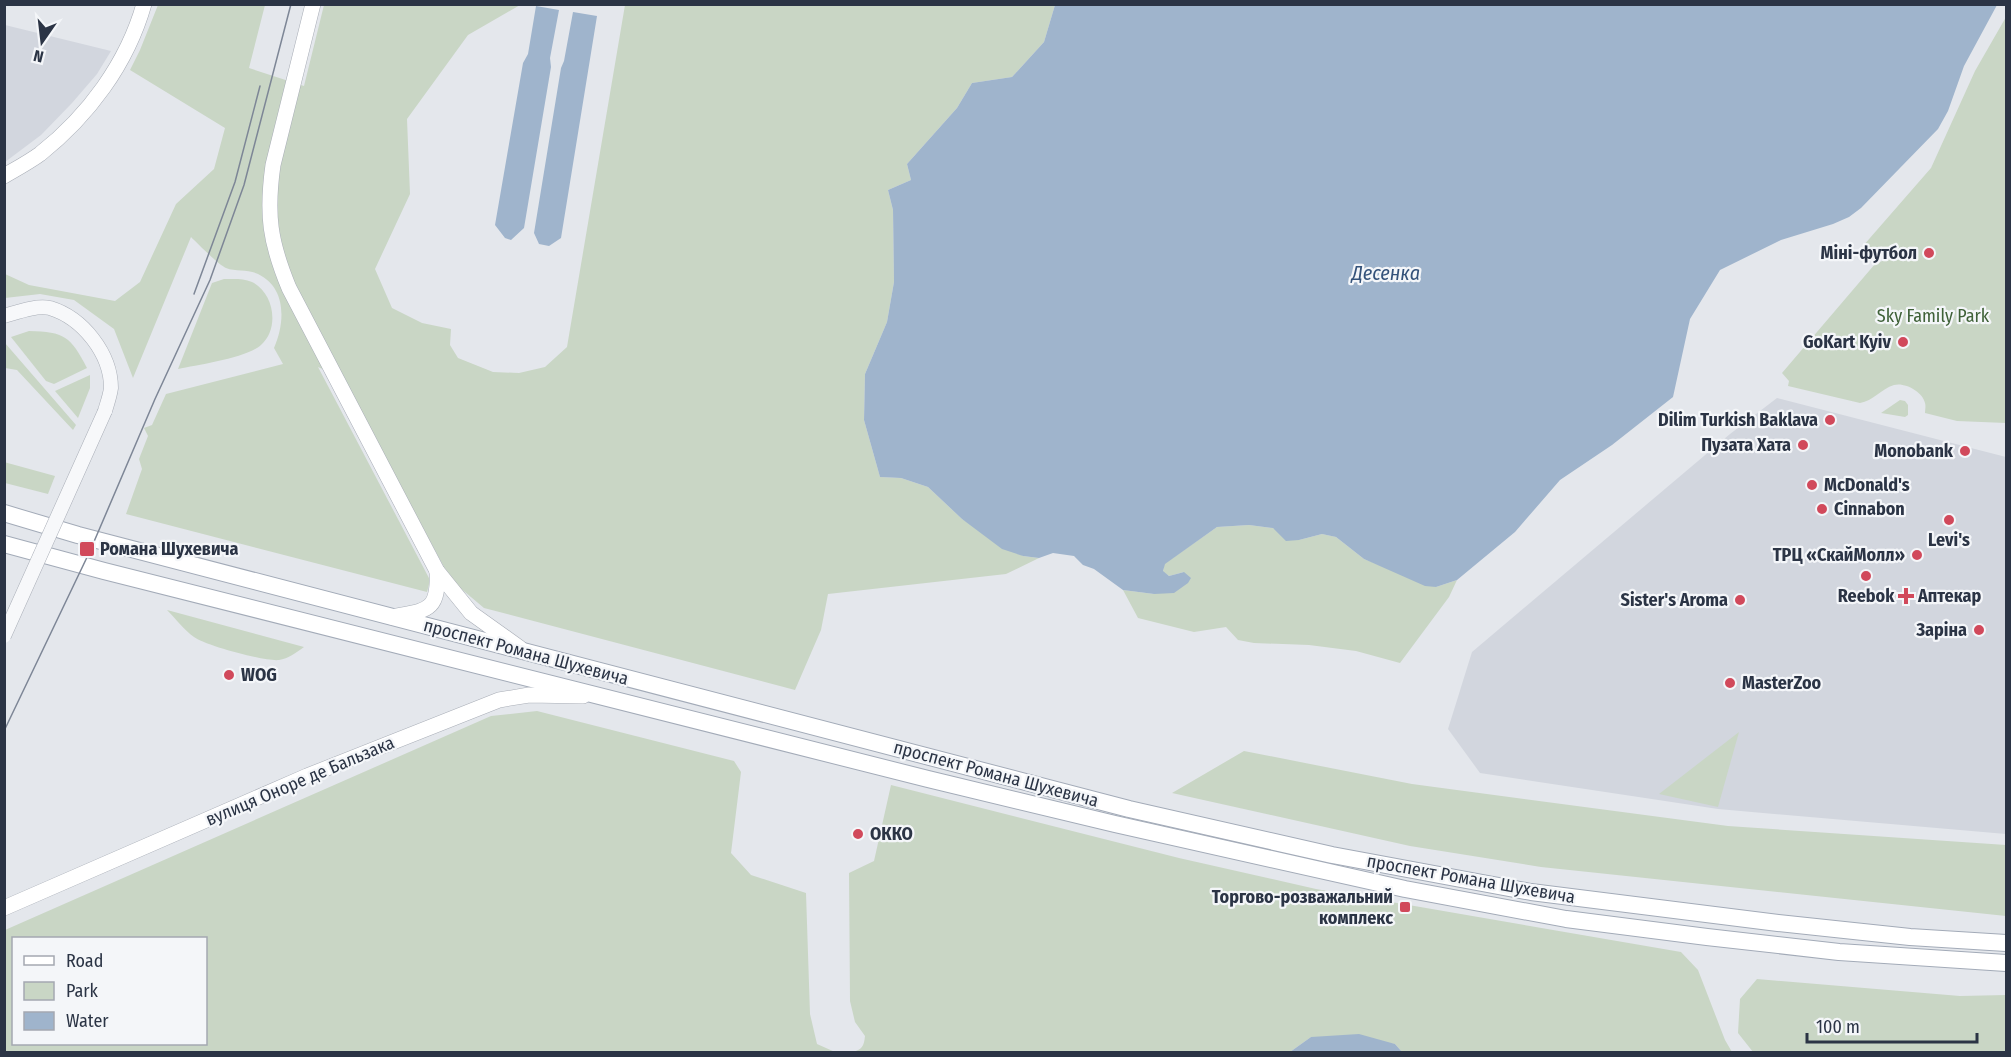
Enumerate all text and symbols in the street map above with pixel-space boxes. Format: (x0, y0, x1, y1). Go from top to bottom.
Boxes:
north arrow (12, 12, 72, 72)
text: N (32, 46, 45, 66)
place label: Міні-футбол (1821, 242, 1917, 264)
marker: Міні-футбол (1922, 246, 1936, 260)
water label: Десенка (1350, 261, 1420, 285)
park label: Sky Family Park (1877, 305, 1990, 327)
place label: GoKart Kyiv (1803, 331, 1892, 353)
marker: GoKart Kyiv (1896, 335, 1910, 349)
place label: Dilim Turkish Baklava (1658, 409, 1818, 431)
marker: Dilim Turkish Baklava (1823, 413, 1837, 427)
place label: Пузата Хата (1701, 434, 1791, 456)
marker: Пузата Хата (1796, 438, 1810, 452)
place label: Monobank (1874, 440, 1954, 462)
marker: Monobank (1958, 444, 1972, 458)
place label: McDonald's (1824, 474, 1910, 496)
marker: McDonald's (1805, 478, 1819, 492)
place label: Cinnabon (1834, 498, 1905, 520)
marker: Cinnabon (1815, 502, 1829, 516)
marker: Levi's (1942, 513, 1956, 527)
place label: Levi's (1928, 529, 1970, 551)
place label: Романа Шухевича (100, 538, 239, 560)
marker: Романа Шухевича (78, 540, 96, 558)
place label: ТРЦ «СкайМолл» (1773, 544, 1905, 566)
marker: ТРЦ «СкайМолл» (1910, 548, 1924, 562)
marker: Reebok (1859, 569, 1873, 583)
place label: Reebok (1838, 585, 1895, 607)
place label: Аптекар (1917, 585, 1981, 607)
place label: Sister's Aroma (1621, 589, 1728, 611)
marker: Аптекар (1899, 589, 1913, 603)
marker: Sister's Aroma (1733, 593, 1747, 607)
street label: проспект Романа Шухевича (421, 614, 631, 690)
place label: Заріна (1915, 619, 1967, 641)
marker: Заріна (1972, 623, 1986, 637)
place label: WOG (241, 664, 277, 686)
marker: WOG (222, 668, 236, 682)
place label: MasterZoo (1742, 672, 1822, 694)
marker: MasterZoo (1723, 676, 1737, 690)
street label: вулиця Оноре де Бальзака (202, 731, 398, 831)
street label: проспект Романа Шухевича (891, 736, 1101, 812)
place label: ОККО (870, 823, 913, 845)
marker: ОККО (851, 827, 865, 841)
street label: проспект Романа Шухевича (1365, 850, 1577, 908)
place label: Торгово-розважальний комплекс (1212, 886, 1393, 929)
marker: Торгово-розважальний комплекс (1398, 900, 1412, 914)
legend (12, 937, 207, 1045)
text: Road (66, 950, 103, 972)
text: Park (66, 980, 99, 1002)
scale bar (1807, 1006, 1976, 1044)
text: Water (66, 1010, 109, 1032)
text: 100 m (1816, 1016, 1860, 1038)

